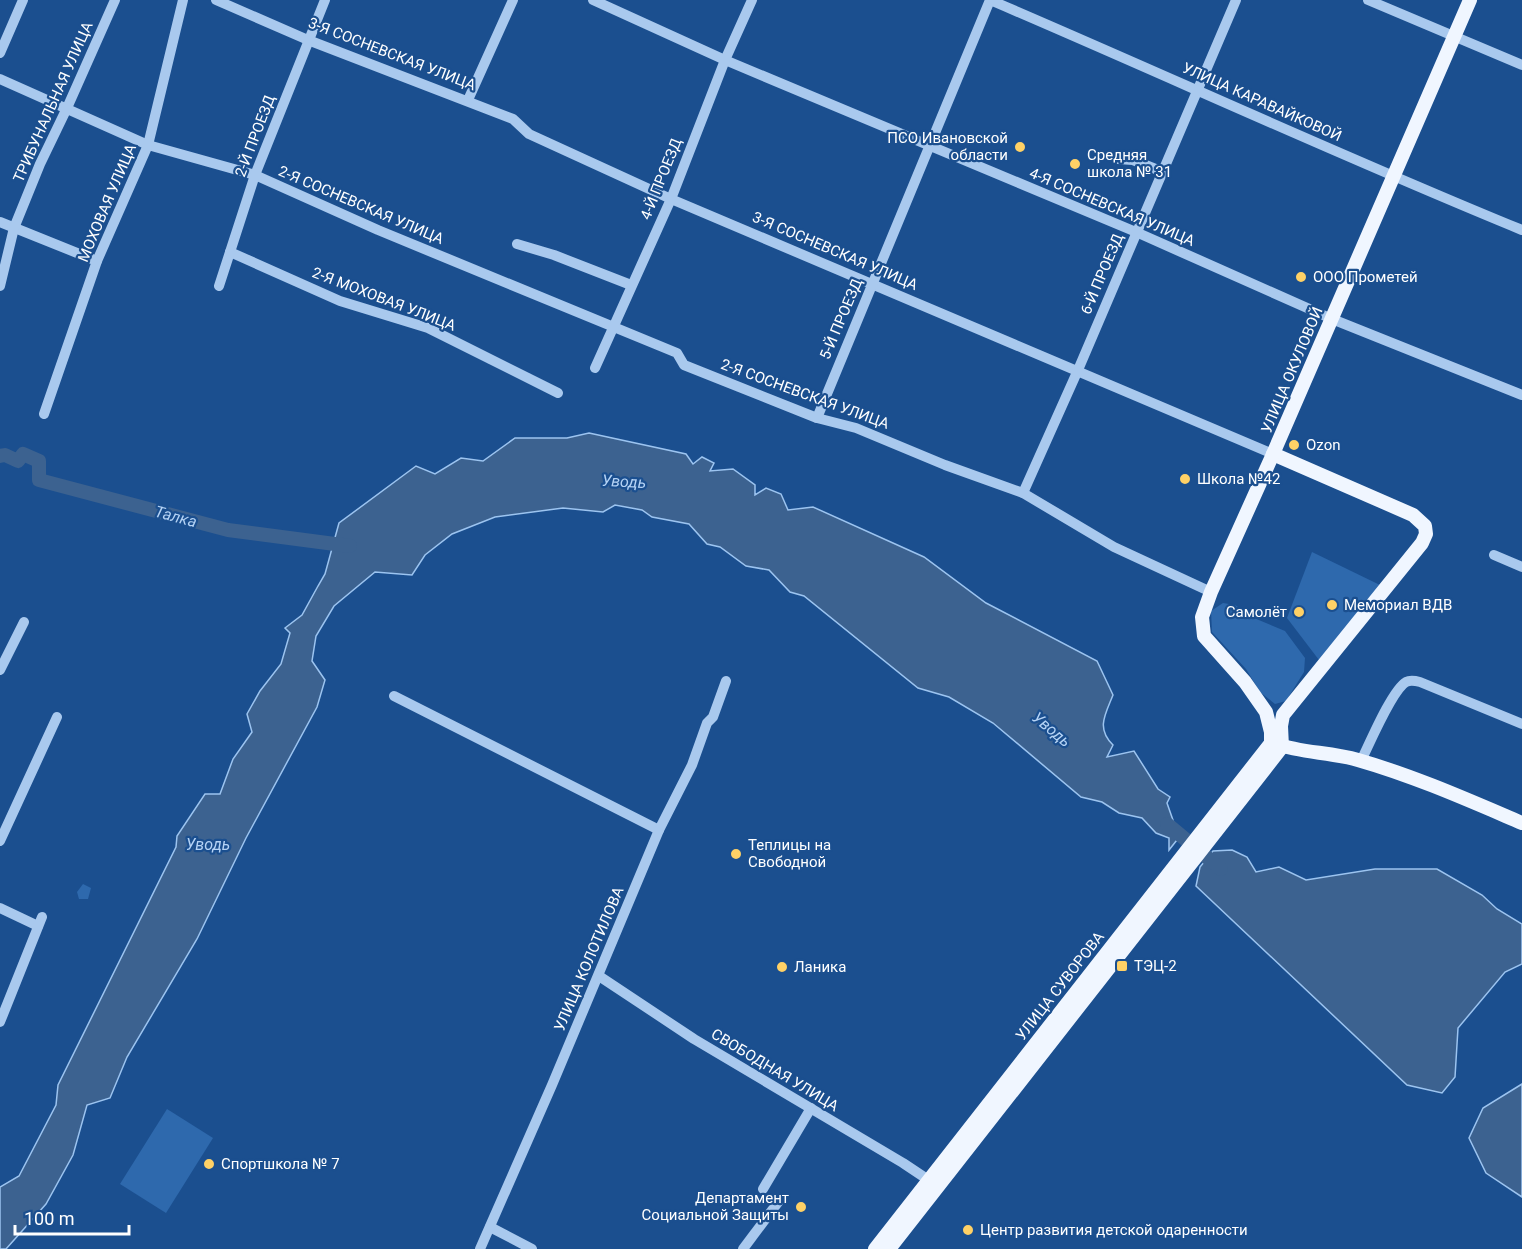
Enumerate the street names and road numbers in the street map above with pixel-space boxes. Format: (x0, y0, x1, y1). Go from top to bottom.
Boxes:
street label: 3-Я СОСНЕВСКАЯ УЛИЦА (306, 14, 478, 94)
street label: ТРИБУНАЛЬНАЯ УЛИЦА (9, 19, 97, 185)
street label: УЛИЦА КАРАВАЙКОВОЙ (1180, 59, 1344, 145)
street label: 2-Й ПРОЕЗД (231, 93, 279, 179)
street label: 4-Й ПРОЕЗД (637, 136, 685, 222)
street label: МОХОВАЯ УЛИЦА (74, 141, 140, 265)
street label: 2-Я СОСНЕВСКАЯ УЛИЦА (276, 162, 447, 248)
street label: 4-Я СОСНЕВСКАЯ УЛИЦА (1027, 164, 1198, 250)
street label: 3-Я СОСНЕВСКАЯ УЛИЦА (750, 208, 921, 294)
street label: 6-Й ПРОЕЗД (1077, 231, 1127, 317)
street label: 2-Я МОХОВАЯ УЛИЦА (310, 263, 459, 335)
street label: 5-Й ПРОЕЗД (816, 276, 866, 362)
street label: УЛИЦА ОКУЛОВОЙ (1257, 304, 1327, 436)
street label: 2-Я СОСНЕВСКАЯ УЛИЦА (718, 355, 892, 433)
street label: УЛИЦА КОЛОТИЛОВА (550, 884, 628, 1034)
street label: УЛИЦА СУВОРОВА (1012, 928, 1108, 1044)
street label: СВОБОДНАЯ УЛИЦА (708, 1025, 842, 1115)

